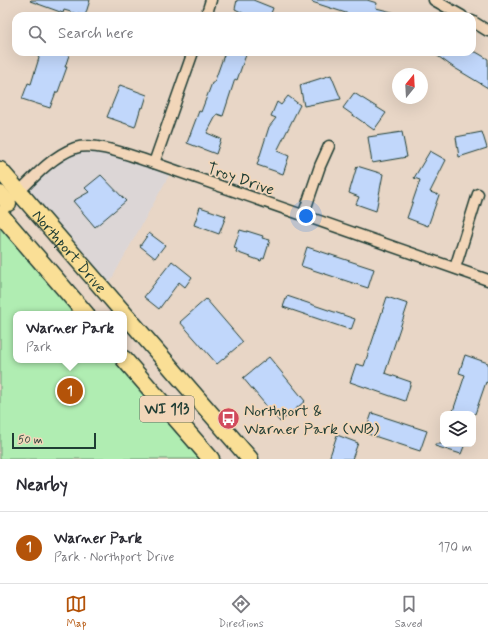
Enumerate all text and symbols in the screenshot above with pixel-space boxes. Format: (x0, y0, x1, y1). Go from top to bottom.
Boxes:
search box (12, 12, 476, 56)
icon: search (26, 23, 48, 45)
text: Search here (58, 24, 134, 44)
north arrow (392, 68, 428, 104)
street label: Troy Drive (204, 158, 277, 201)
street label: Northport Drive (27, 206, 111, 298)
your location (296, 206, 316, 226)
popup (13, 311, 127, 363)
text: Warner Park (26, 319, 114, 339)
text: Park (26, 339, 52, 356)
pin: 1 (57, 376, 83, 406)
road number: WI 113 (140, 396, 194, 422)
place label: Northport & Warner Park (WB) (244, 401, 380, 440)
bus stop icon: Northport & Warner Park (WB) (216, 406, 242, 432)
map controls (440, 411, 476, 447)
button: layers (440, 411, 476, 447)
scale bar (12, 431, 96, 450)
text: 50 m (18, 433, 43, 447)
text: Nearby (16, 474, 68, 496)
text: Warner Park (54, 529, 142, 549)
text: 1 (26, 539, 32, 556)
text: 170 m (438, 539, 472, 556)
text: Park · Northport Drive (54, 549, 174, 566)
tab: Map (65, 593, 87, 631)
tab: Directions (218, 593, 264, 631)
tab: Saved (395, 593, 422, 631)

